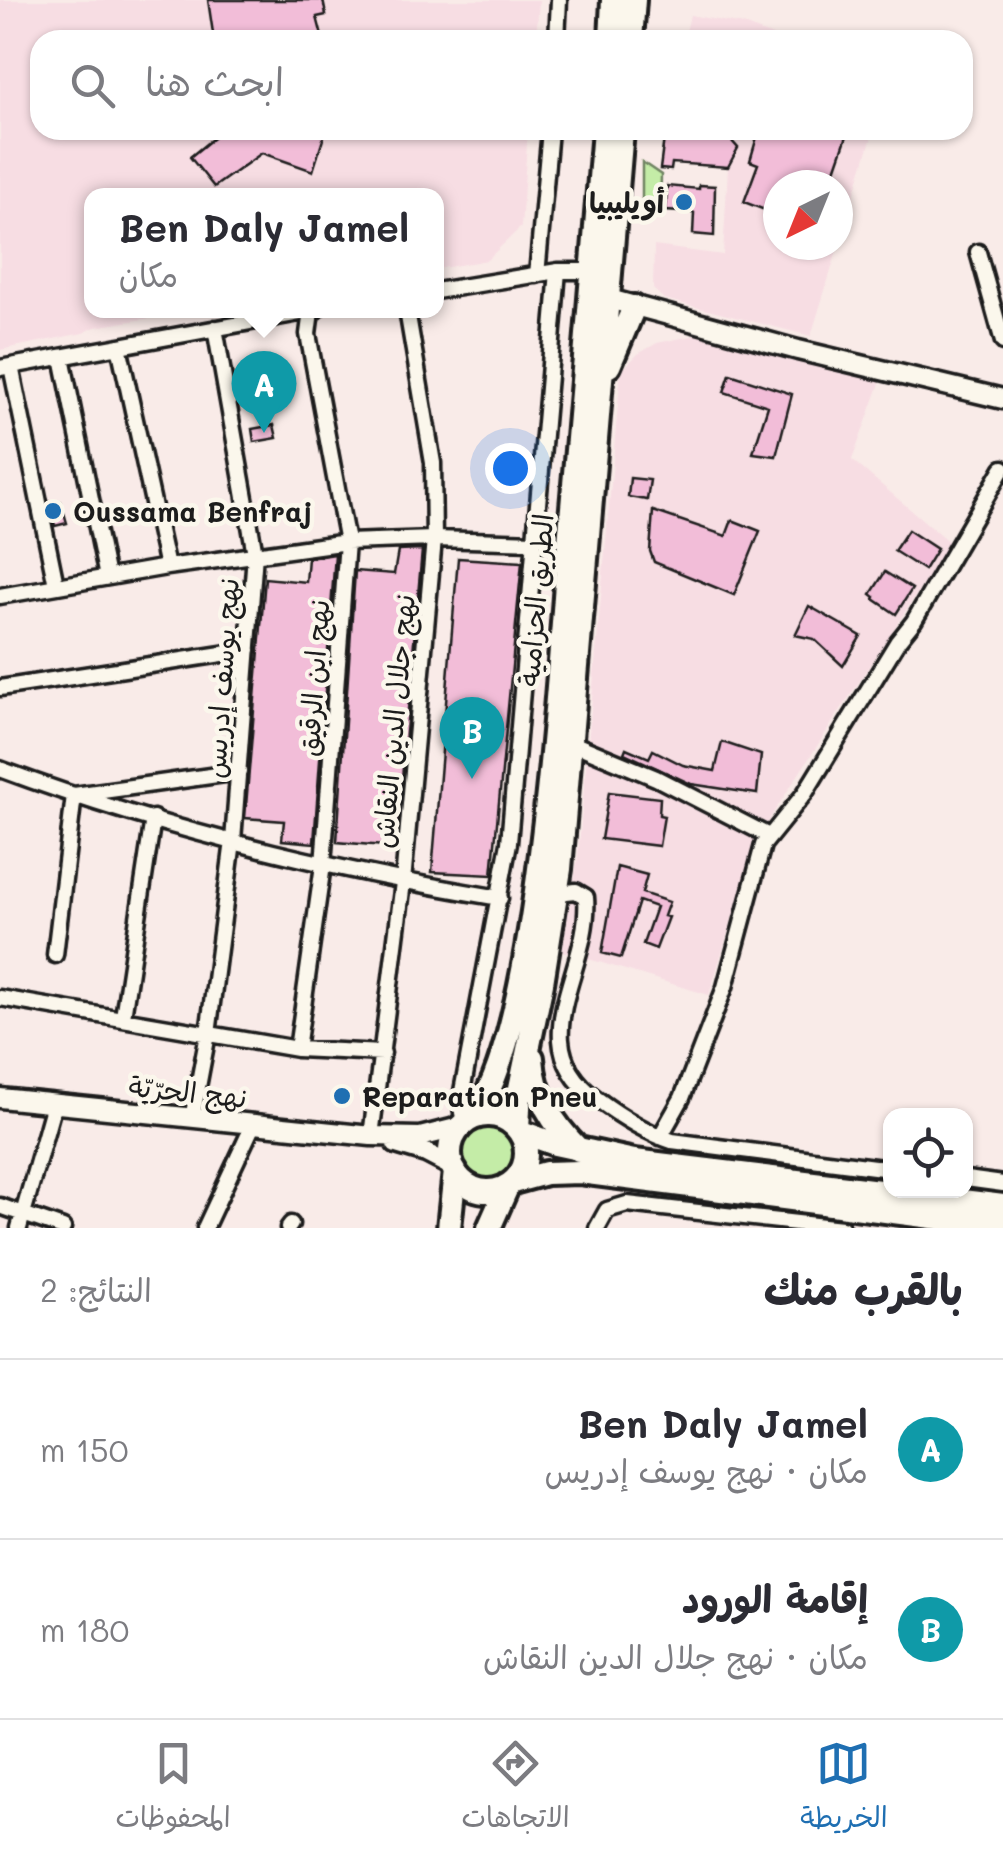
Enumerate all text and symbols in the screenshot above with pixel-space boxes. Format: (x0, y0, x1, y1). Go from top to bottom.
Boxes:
search box (30, 30, 973, 140)
text: ابحث هنا (145, 56, 284, 106)
icon: search (65, 58, 120, 113)
north arrow (763, 170, 853, 260)
place label: أويليبيا (589, 184, 665, 221)
popup (84, 188, 444, 318)
marker: أويليبيا (673, 191, 695, 213)
text: Ben Daly Jamel (119, 202, 409, 252)
text: مكان (119, 253, 178, 295)
pin: A (232, 350, 296, 433)
your location (485, 443, 536, 494)
place label: Oussama Benfraj (73, 493, 313, 529)
marker: Oussama Benfraj (42, 500, 64, 522)
street label: الطريق الحزامية (510, 512, 560, 688)
street label: نهج يوسف إدريس (196, 577, 248, 780)
street label: نهج جلال الدين النقاش (364, 592, 424, 850)
street label: نهج ابن الرقيق (290, 598, 338, 758)
pin: B (440, 696, 504, 779)
street label: نهج الحرّيّة (127, 1067, 249, 1117)
place label: Reparation Pneu (362, 1078, 598, 1114)
marker: Reparation Pneu (331, 1085, 353, 1107)
map controls (883, 1108, 973, 1198)
button: locate (883, 1108, 973, 1198)
text: بالقرب منك (764, 1261, 963, 1316)
text: النتائج: 2 (40, 1268, 152, 1310)
text: Ben Daly Jamel (578, 1398, 868, 1448)
text: 150 m (40, 1428, 128, 1470)
text: A (919, 1428, 942, 1470)
text: مكان · نهج يوسف إدريس (545, 1449, 868, 1491)
text: إقامة الورود (682, 1573, 868, 1623)
text: 180 m (40, 1608, 129, 1650)
text: B (920, 1608, 941, 1650)
text: مكان · نهج جلال الدين النقاش (483, 1635, 868, 1677)
tab: المحفوظات (115, 1736, 231, 1842)
tab: الاتجاهات (461, 1736, 570, 1842)
tab: الخريطة (800, 1736, 888, 1842)

